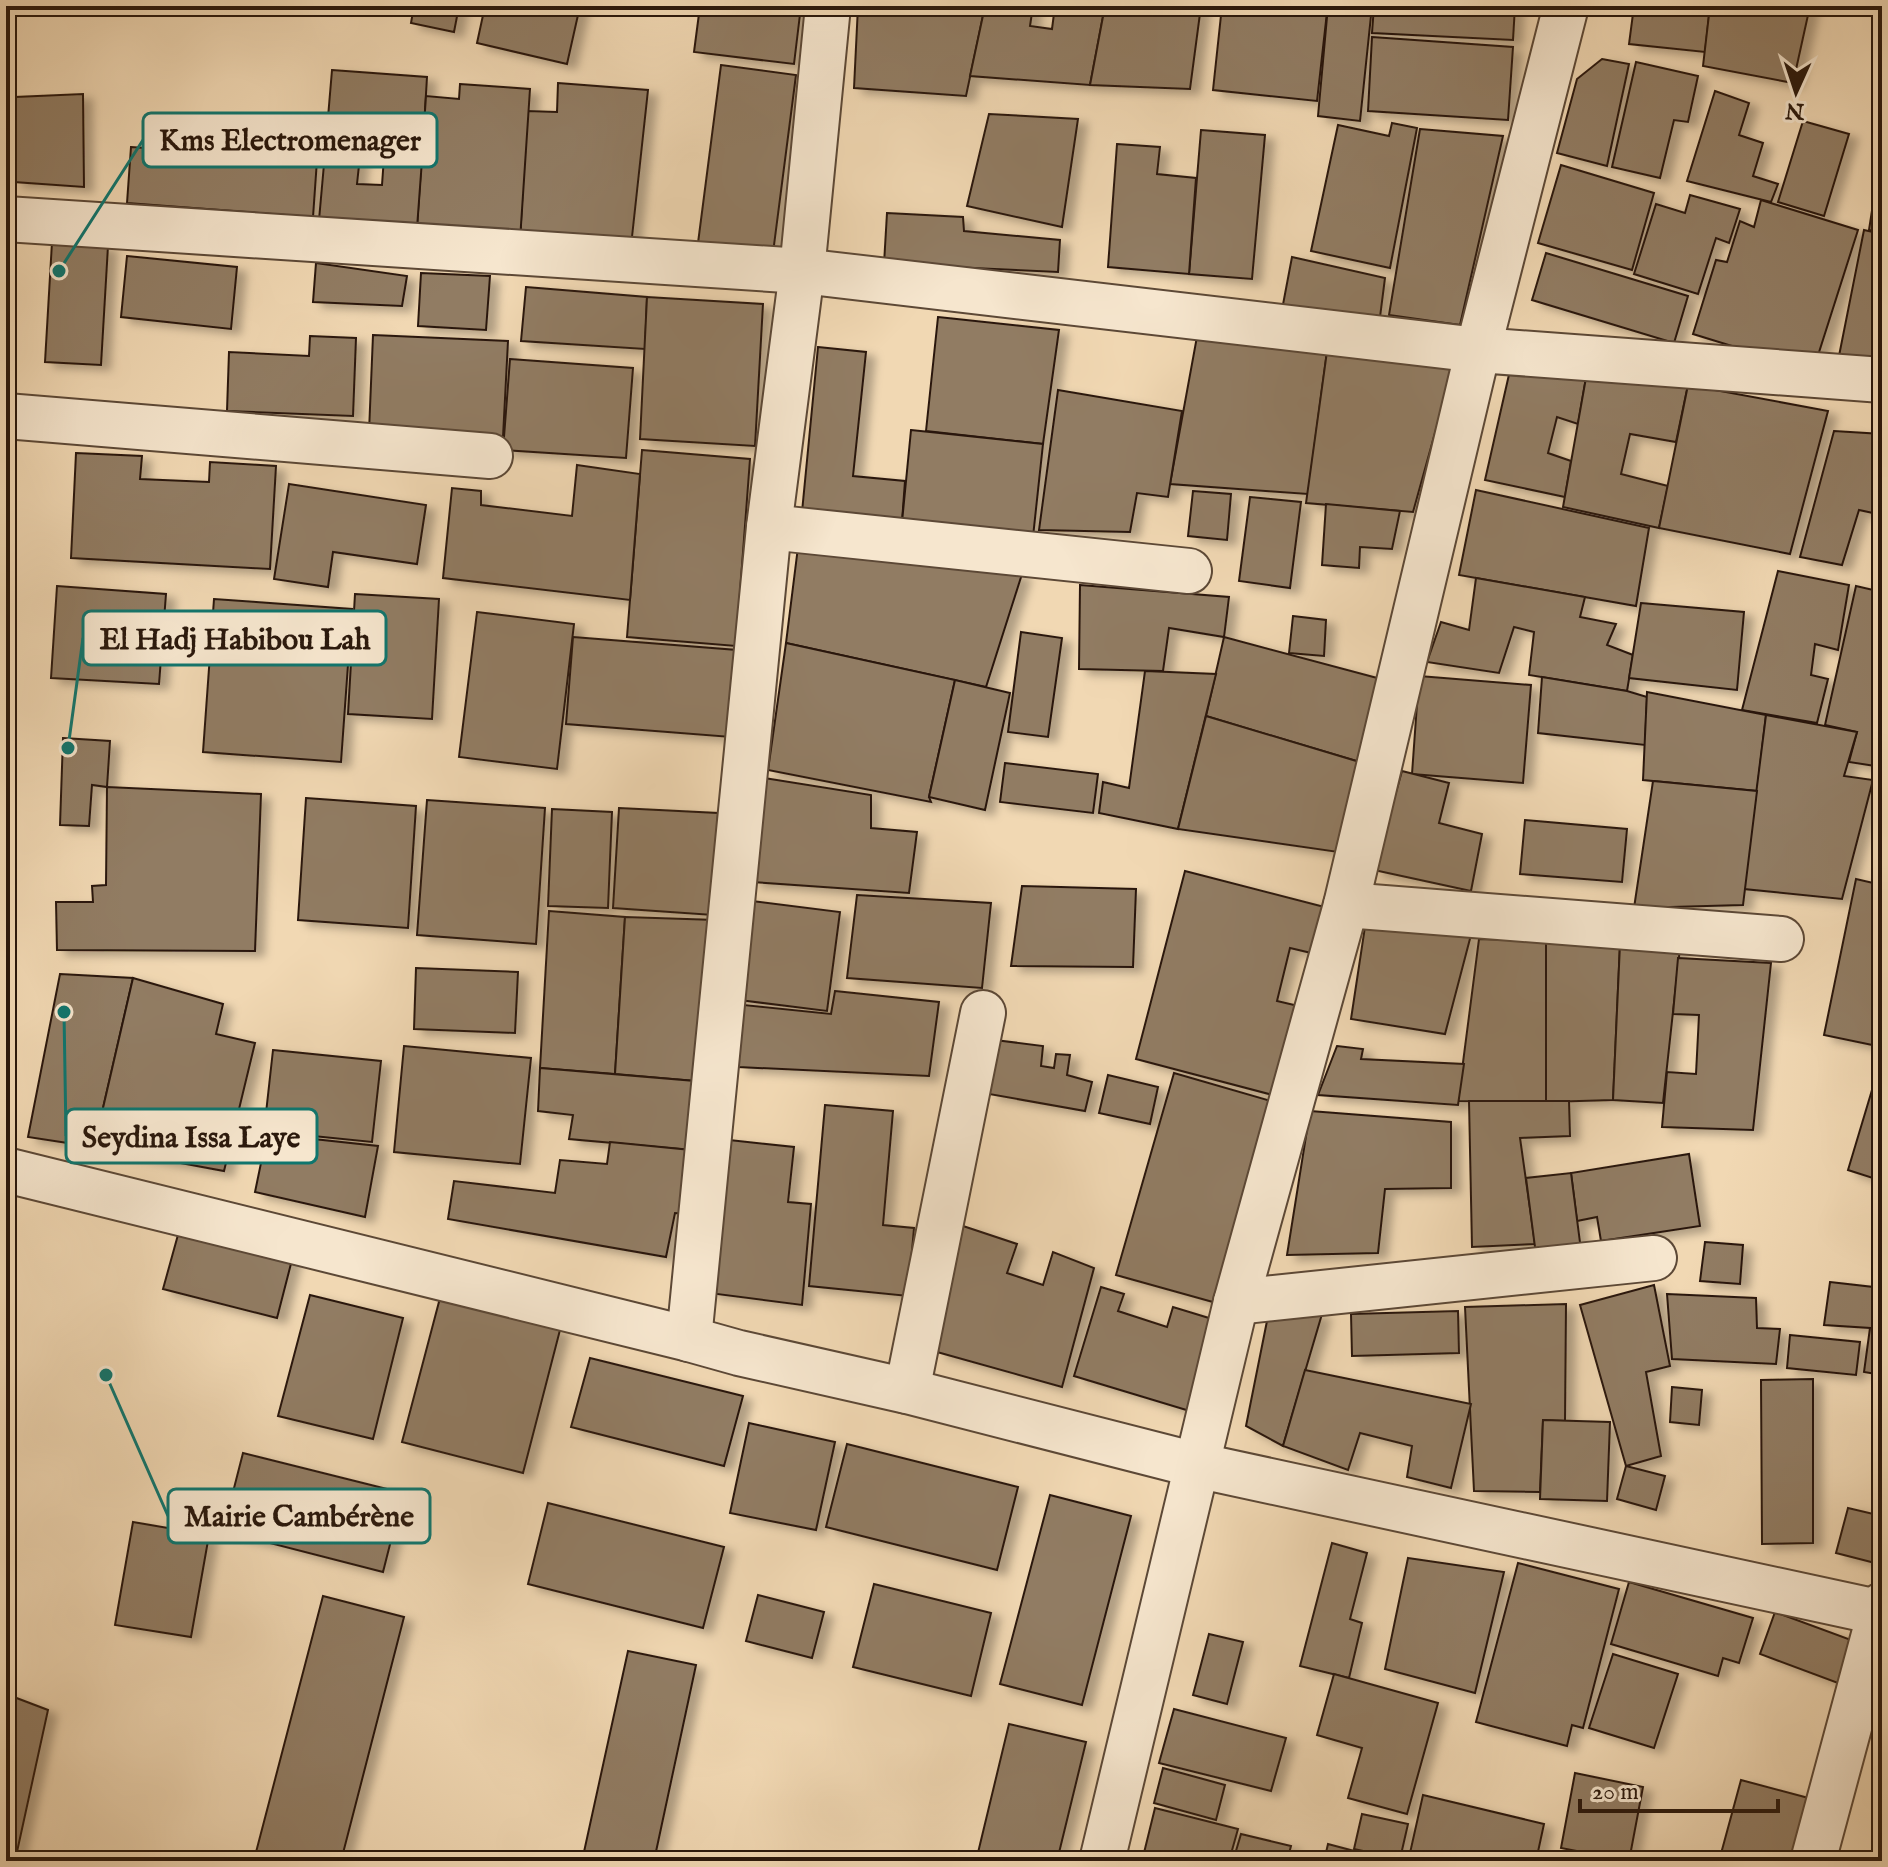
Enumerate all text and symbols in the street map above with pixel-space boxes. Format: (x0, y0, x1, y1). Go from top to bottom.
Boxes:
north arrow (1756, 52, 1836, 132)
text: N (1785, 95, 1806, 125)
callout: Kms Electromenager (143, 113, 437, 167)
text: Kms Electromenager (159, 123, 422, 161)
callout: El Hadj Habibou Lah (83, 611, 386, 665)
text: El Hadj Habibou Lah (100, 622, 372, 660)
callout: Seydina Issa Laye (66, 1109, 317, 1163)
text: Seydina Issa Laye (82, 1120, 300, 1158)
callout: Mairie Cambérène (168, 1489, 430, 1543)
text: Mairie Cambérène (184, 1499, 414, 1537)
scale bar (1580, 1763, 1778, 1813)
text: 20 m (1592, 1777, 1639, 1808)

